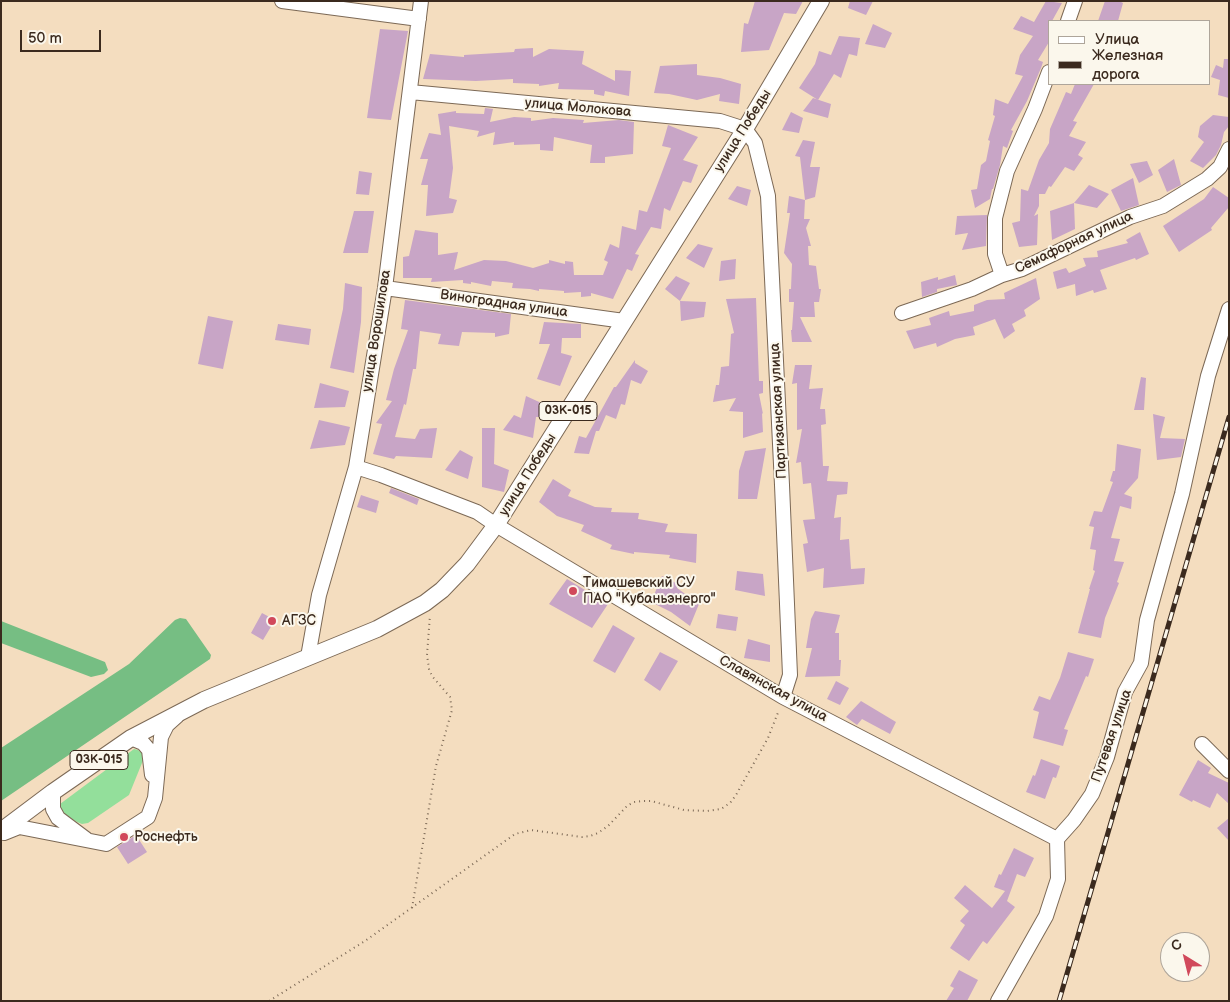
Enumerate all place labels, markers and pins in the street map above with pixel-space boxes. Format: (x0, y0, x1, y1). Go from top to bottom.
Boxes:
place label: Тимашевский СУ ПАО "Кубаньэнерго" (583, 575, 716, 608)
marker: Тимашевский СУ ПАО "Кубаньэнерго" (567, 585, 579, 597)
place label: АГЗС (282, 613, 316, 629)
marker: АГЗС (266, 615, 278, 627)
place label: Роснефть (134, 829, 198, 845)
marker: Роснефть (118, 831, 130, 843)

